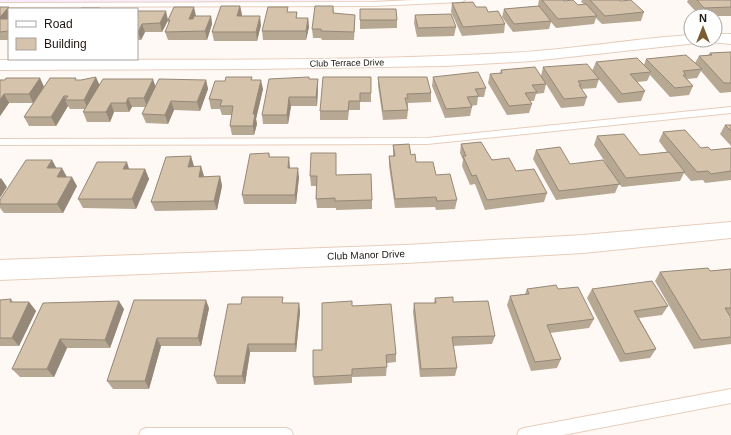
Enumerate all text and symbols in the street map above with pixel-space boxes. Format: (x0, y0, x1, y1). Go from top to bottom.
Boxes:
legend (8, 8, 138, 60)
north arrow (683, 8, 723, 48)
text: N (699, 12, 707, 24)
text: Road (44, 17, 73, 31)
text: Building (44, 37, 87, 51)
street label: Club Terrace Drive (310, 57, 384, 69)
street label: Club Manor Drive (327, 248, 406, 262)

